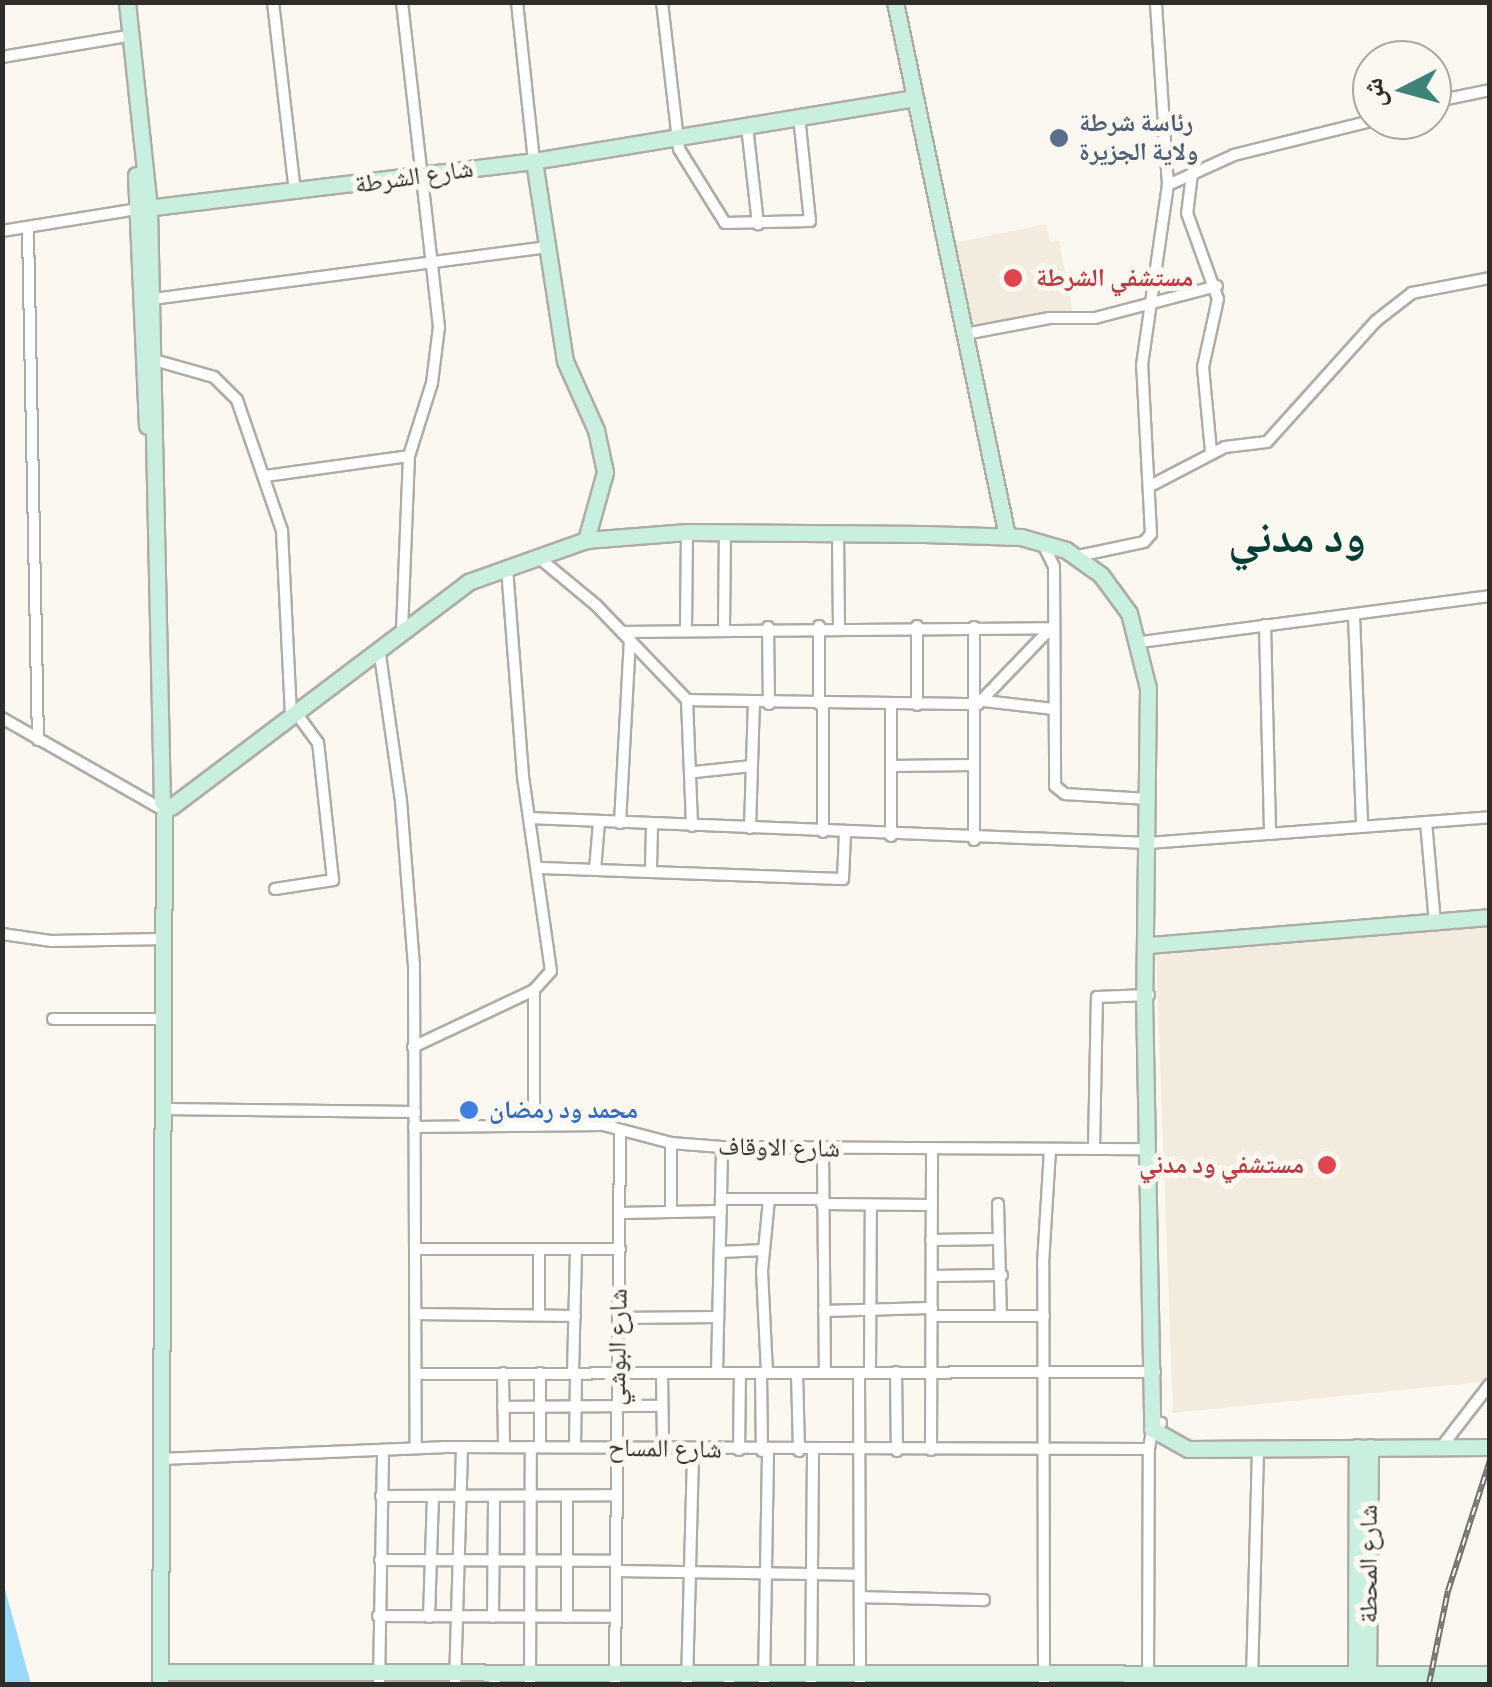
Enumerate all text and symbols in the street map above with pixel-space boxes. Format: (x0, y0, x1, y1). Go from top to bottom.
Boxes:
north arrow (1352, 40, 1452, 140)
text: ش (1356, 76, 1392, 109)
place label: رئاسة شرطة ولاية الجزيرة (1079, 109, 1198, 168)
marker: رئاسة شرطة ولاية الجزيرة (1048, 127, 1070, 149)
street label: شارع الشرطة (353, 154, 475, 200)
place label: مستشفي الشرطة (1036, 263, 1193, 293)
marker: مستشفي الشرطة (1000, 265, 1026, 291)
district label: ود مدني (1228, 511, 1366, 565)
place label: محمد ود رمضان (489, 1095, 638, 1125)
marker: محمد ود رمضان (458, 1099, 480, 1121)
street label: شارع الاوقاف (718, 1132, 840, 1164)
place label: مستشفي ود مدني (1139, 1150, 1304, 1180)
marker: مستشفي ود مدني (1314, 1152, 1340, 1178)
street label: شارع البوشي (602, 1288, 634, 1406)
street label: شارع المساح (608, 1433, 722, 1465)
street label: شارع المحطة (1354, 1505, 1384, 1623)

